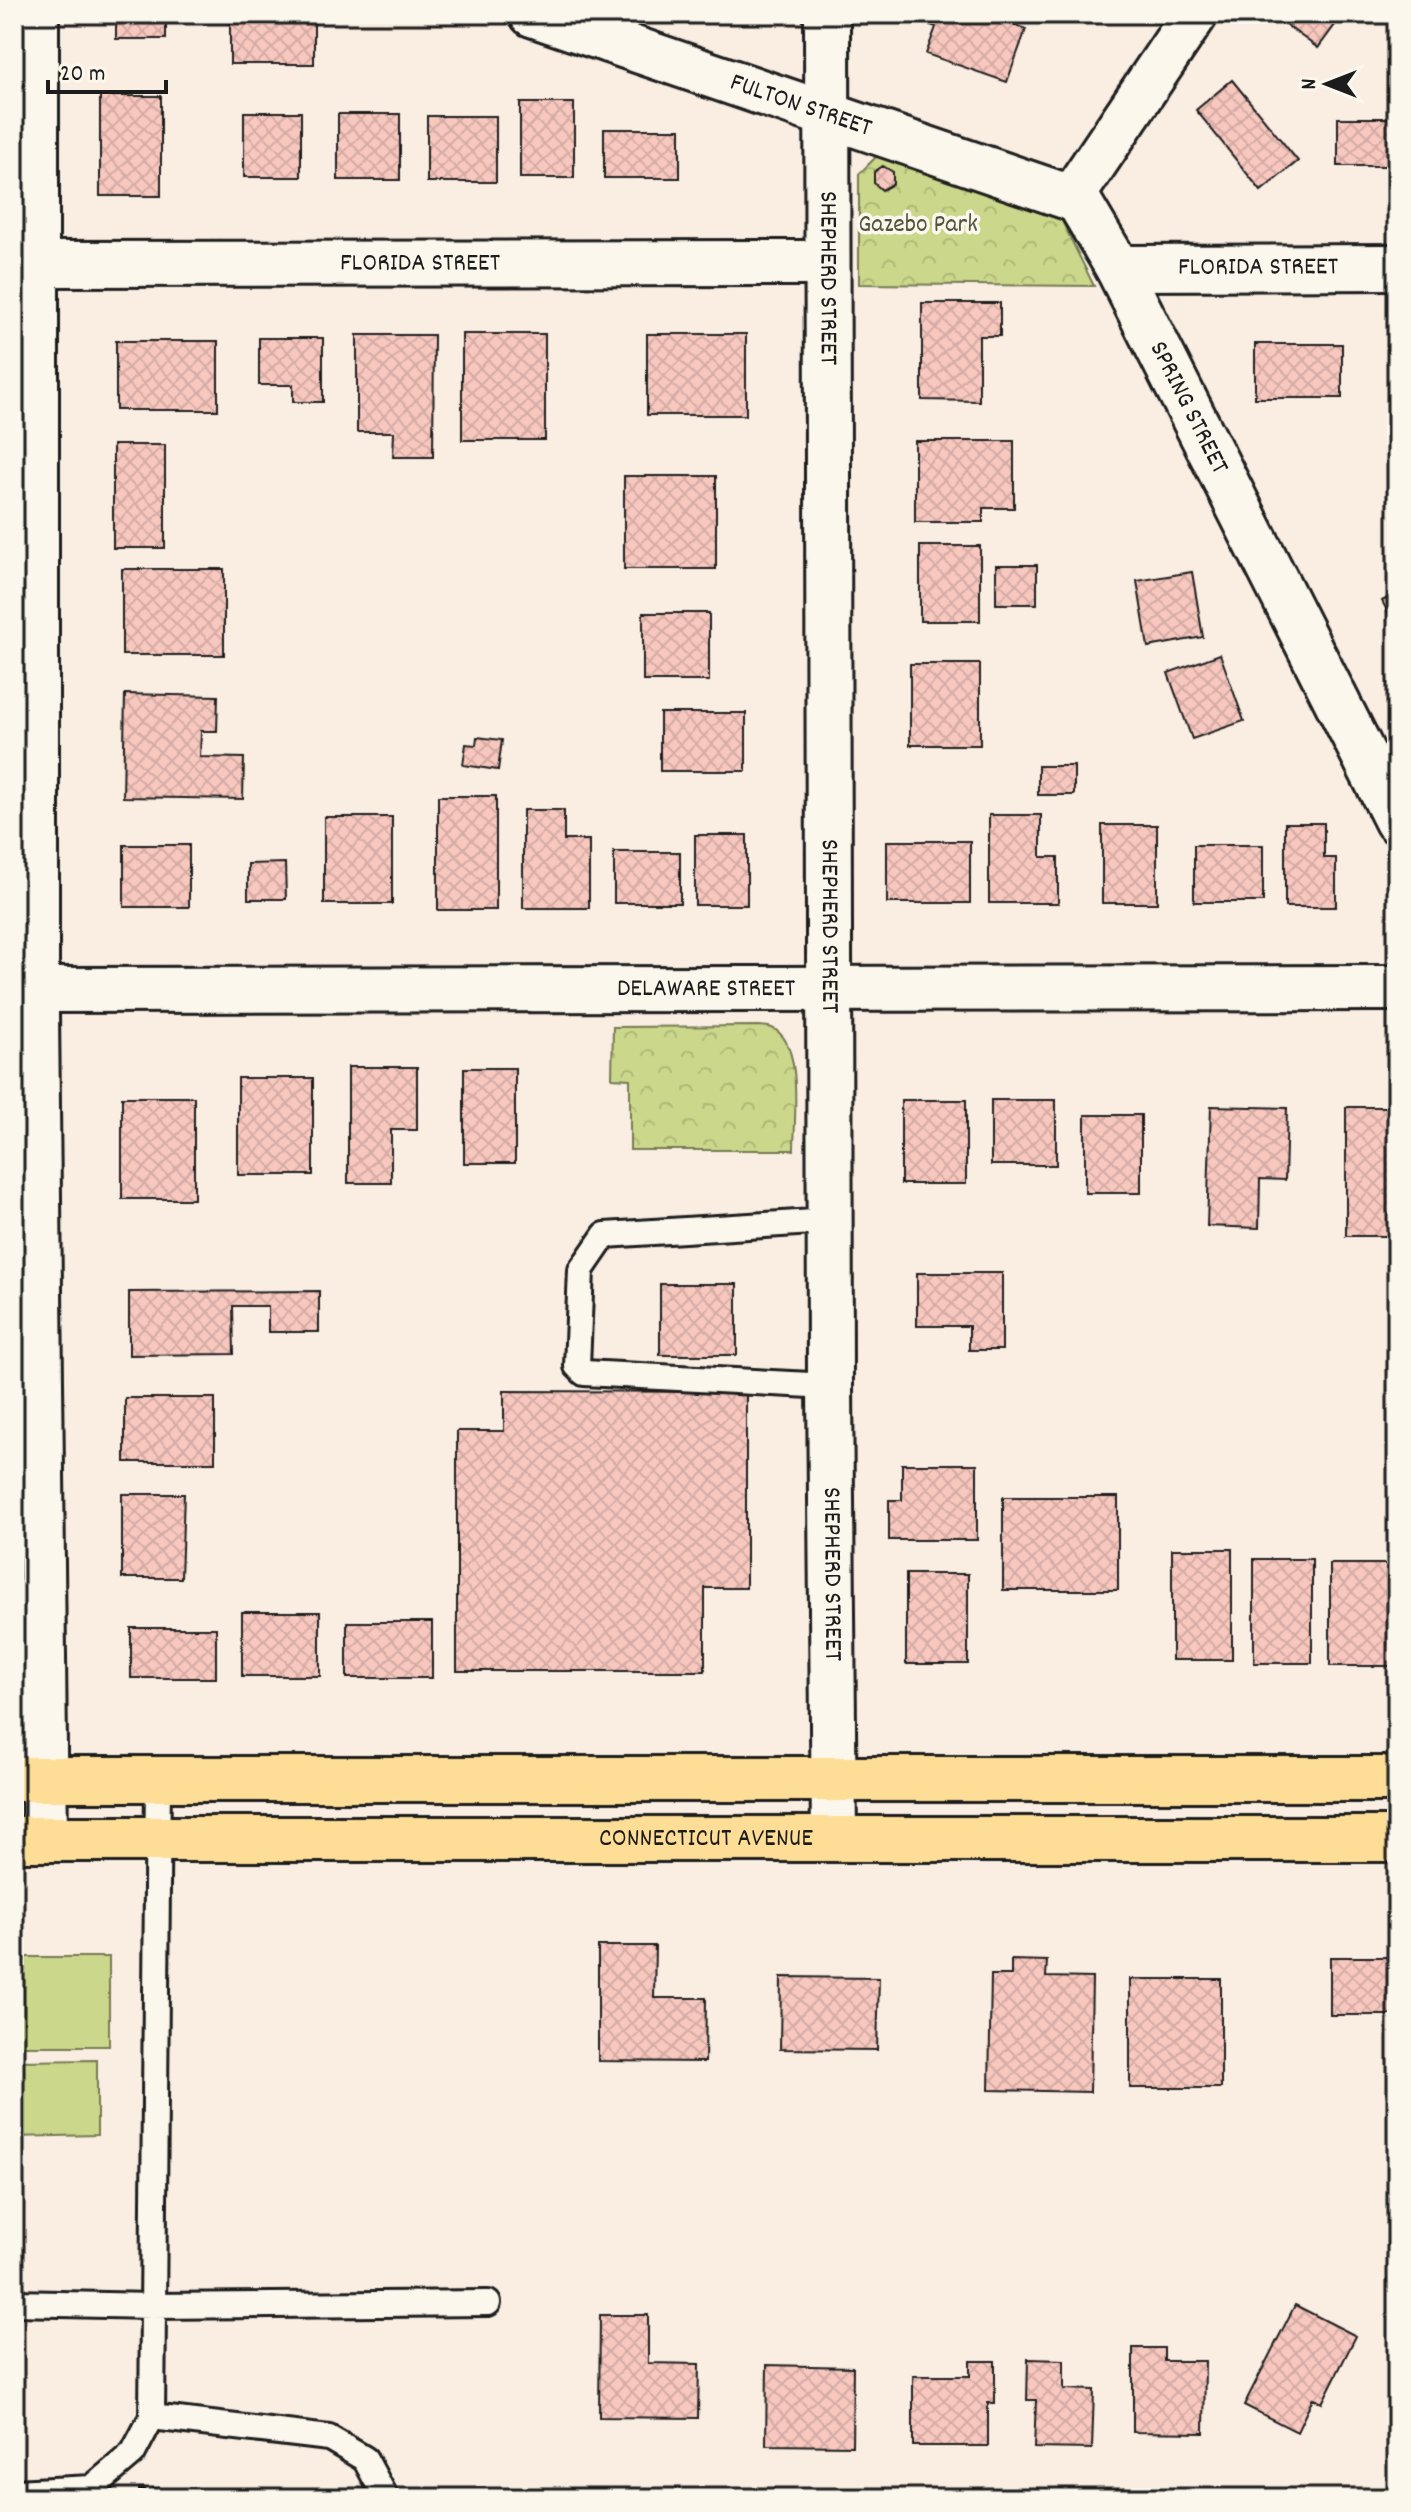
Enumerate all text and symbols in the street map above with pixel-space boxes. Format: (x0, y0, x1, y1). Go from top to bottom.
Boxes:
scale bar (48, 44, 166, 94)
north arrow (1287, 44, 1367, 124)
text: 20 m (60, 58, 106, 92)
street label: FULTON STREET (725, 64, 877, 147)
text: N (1295, 78, 1326, 89)
street label: SHEPHERD STREET (809, 191, 846, 366)
park label: Gazebo Park (858, 207, 978, 244)
street label: FLORIDA STREET (340, 245, 501, 282)
street label: FLORIDA STREET (1178, 249, 1339, 286)
street label: SPRING STREET (1139, 335, 1238, 481)
street label: SHEPHERD STREET (810, 839, 848, 1014)
street label: DELAWARE STREET (617, 970, 796, 1008)
street label: SHEPHERD STREET (812, 1487, 851, 1662)
street label: CONNECTICUT AVENUE (599, 1821, 813, 1858)

